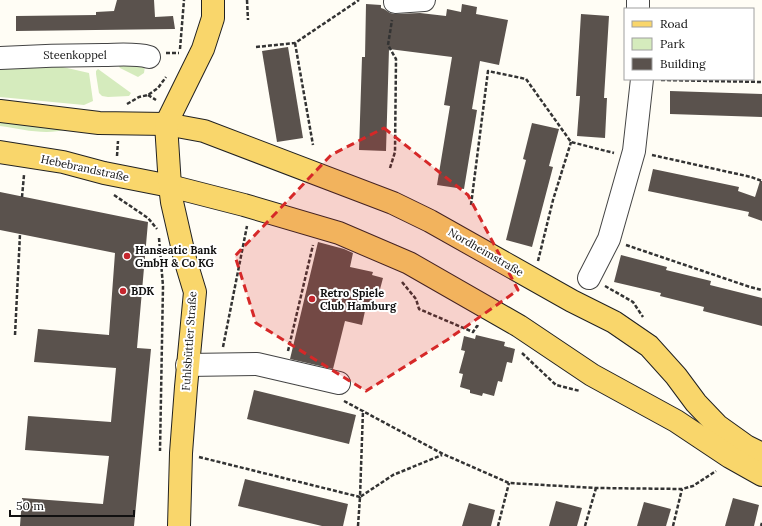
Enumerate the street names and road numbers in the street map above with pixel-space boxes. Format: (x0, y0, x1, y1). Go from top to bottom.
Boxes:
street label: Steenkoppel (43, 48, 107, 62)
street label: Hebebrandstraße (40, 152, 130, 184)
street label: Nordheimstraße (446, 225, 526, 279)
street label: Fuhlsbüttler Straße (179, 291, 199, 391)

